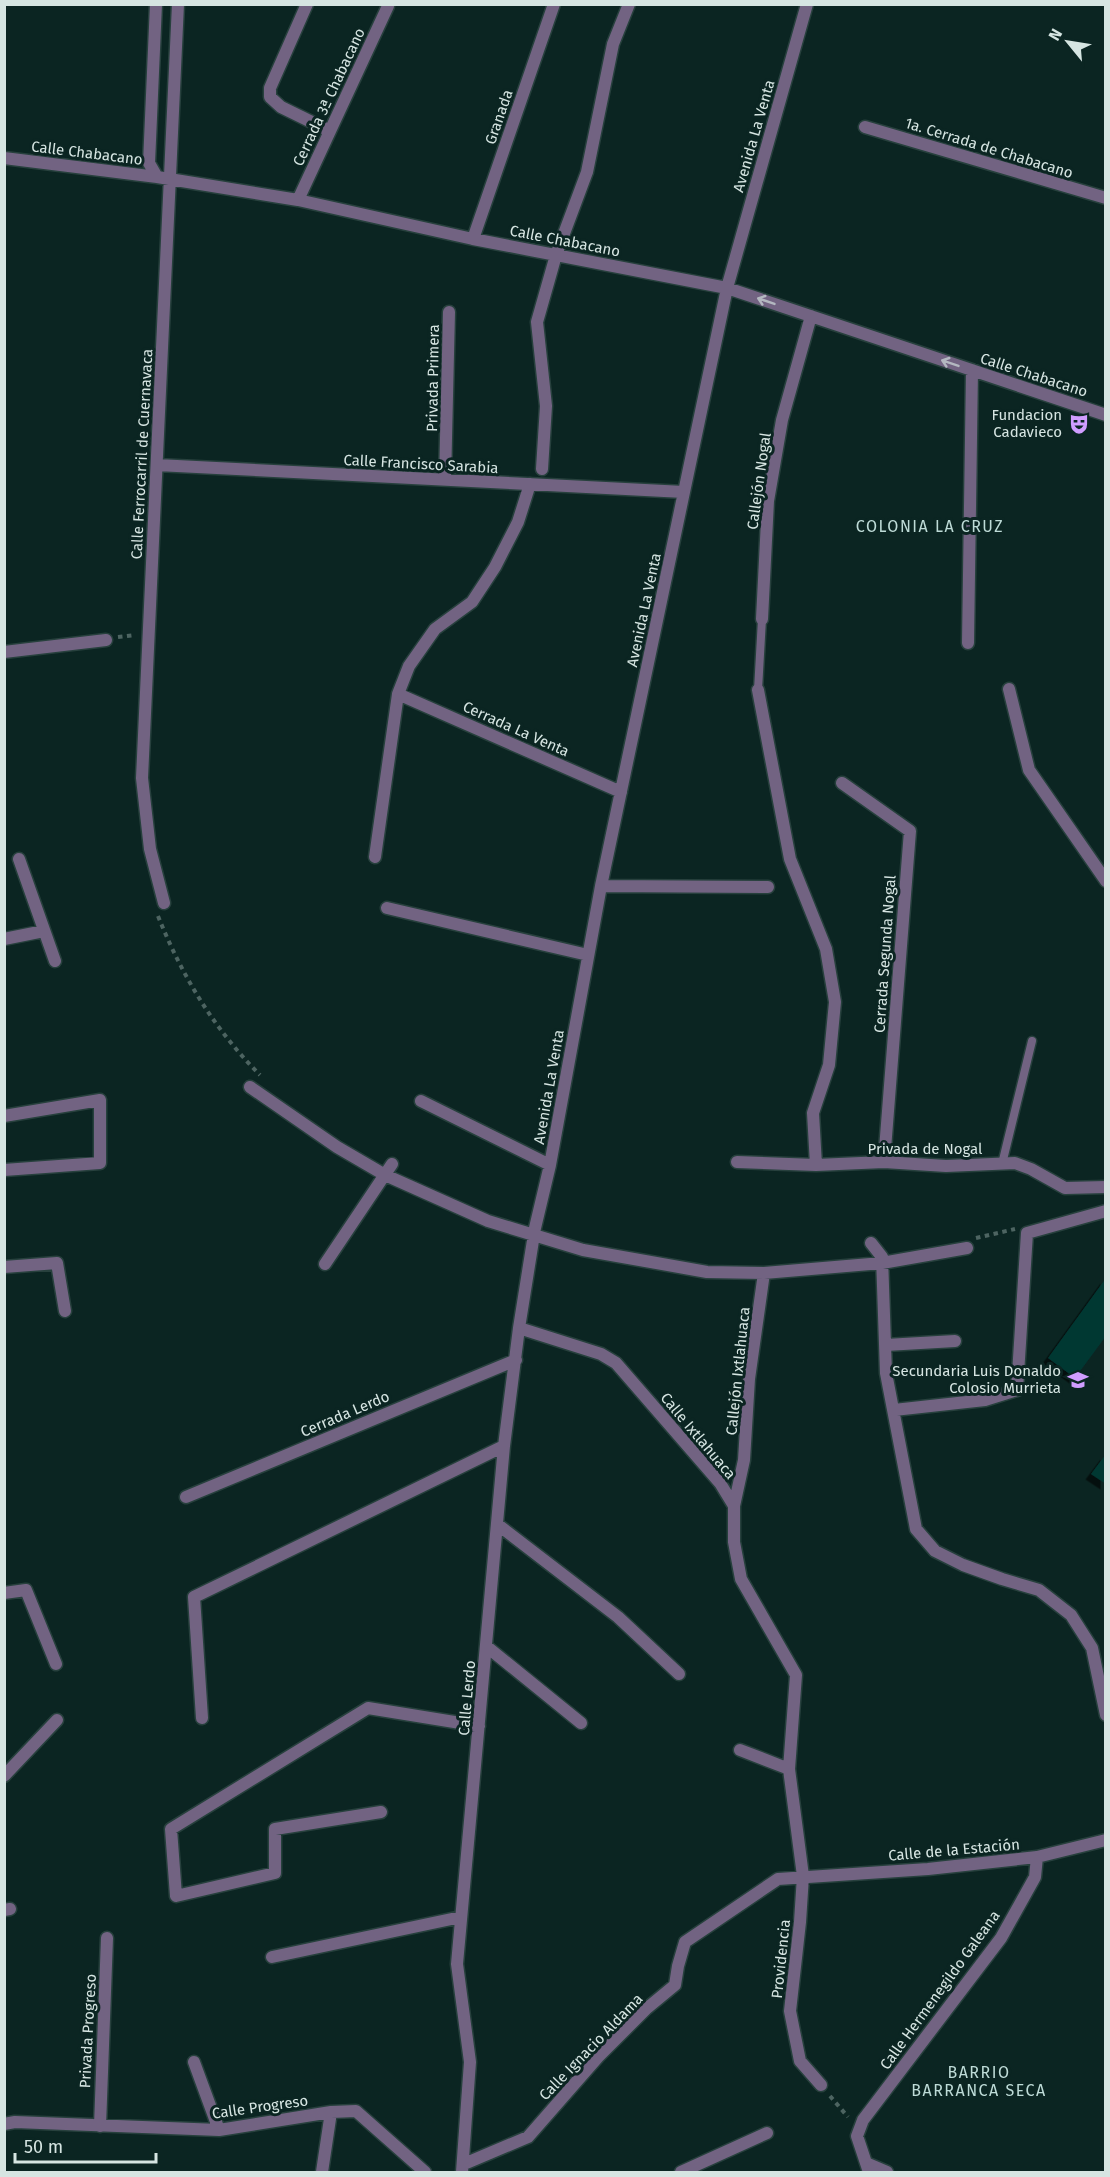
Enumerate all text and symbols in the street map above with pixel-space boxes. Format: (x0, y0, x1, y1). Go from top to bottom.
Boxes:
north arrow (1038, 12, 1098, 72)
street label: Cerrada 3ª Chabacano (289, 25, 369, 169)
text: N (1045, 25, 1066, 44)
street label: Avenida La Venta (729, 78, 779, 194)
street label: Granada (481, 87, 517, 147)
street label: 1a. Cerrada de Chabacano (903, 114, 1075, 182)
street label: Calle Chabacano (30, 137, 144, 169)
street label: Calle Chabacano (508, 221, 622, 261)
one-way arrow (757, 295, 776, 306)
street label: Privada Primera (423, 324, 443, 432)
street label: Calle Ferrocarril de Cuernavaca (128, 348, 156, 560)
street label: Calle Chabacano (978, 349, 1090, 401)
one-way arrow (941, 357, 960, 368)
place label: Fundacion Cadavieco (992, 406, 1062, 441)
theatre icon: Fundacion Cadavieco (1067, 412, 1091, 436)
street label: Callejón Nogal (743, 431, 775, 531)
street label: Calle Francisco Sarabia (343, 451, 499, 477)
district label: COLONIA LA CRUZ (856, 517, 1004, 536)
street label: Avenida La Venta (623, 551, 665, 669)
street label: Cerrada La Venta (460, 698, 572, 760)
street label: Cerrada Segunda Nogal (871, 874, 900, 1034)
street label: Avenida La Venta (530, 1028, 568, 1146)
street label: Privada de Nogal (868, 1140, 983, 1158)
street label: Callejón Ixtlahuaca (722, 1306, 754, 1436)
place label: Secundaria Luis Donaldo Colosio Murrieta (892, 1362, 1061, 1397)
school or university icon: Secundaria Luis Donaldo Colosio Murrieta (1066, 1368, 1090, 1392)
street label: Cerrada Lerdo (298, 1387, 392, 1441)
street label: Calle Ixtlahuaca (657, 1389, 739, 1483)
street label: Calle Lerdo (455, 1660, 479, 1736)
street label: Calle de la Estación (887, 1835, 1021, 1865)
street label: Calle Hermenegildo Galeana (876, 1907, 1004, 2073)
street label: Providencia (768, 1918, 794, 2000)
street label: Privada Progreso (76, 1973, 100, 2089)
street label: Calle Ignacio Aldama (535, 1990, 647, 2104)
district label: BARRIO BARRANCA SECA (911, 2063, 1047, 2100)
street label: Calle Progreso (211, 2091, 309, 2123)
scale bar (15, 2126, 156, 2164)
text: 50 m (24, 2136, 63, 2158)

